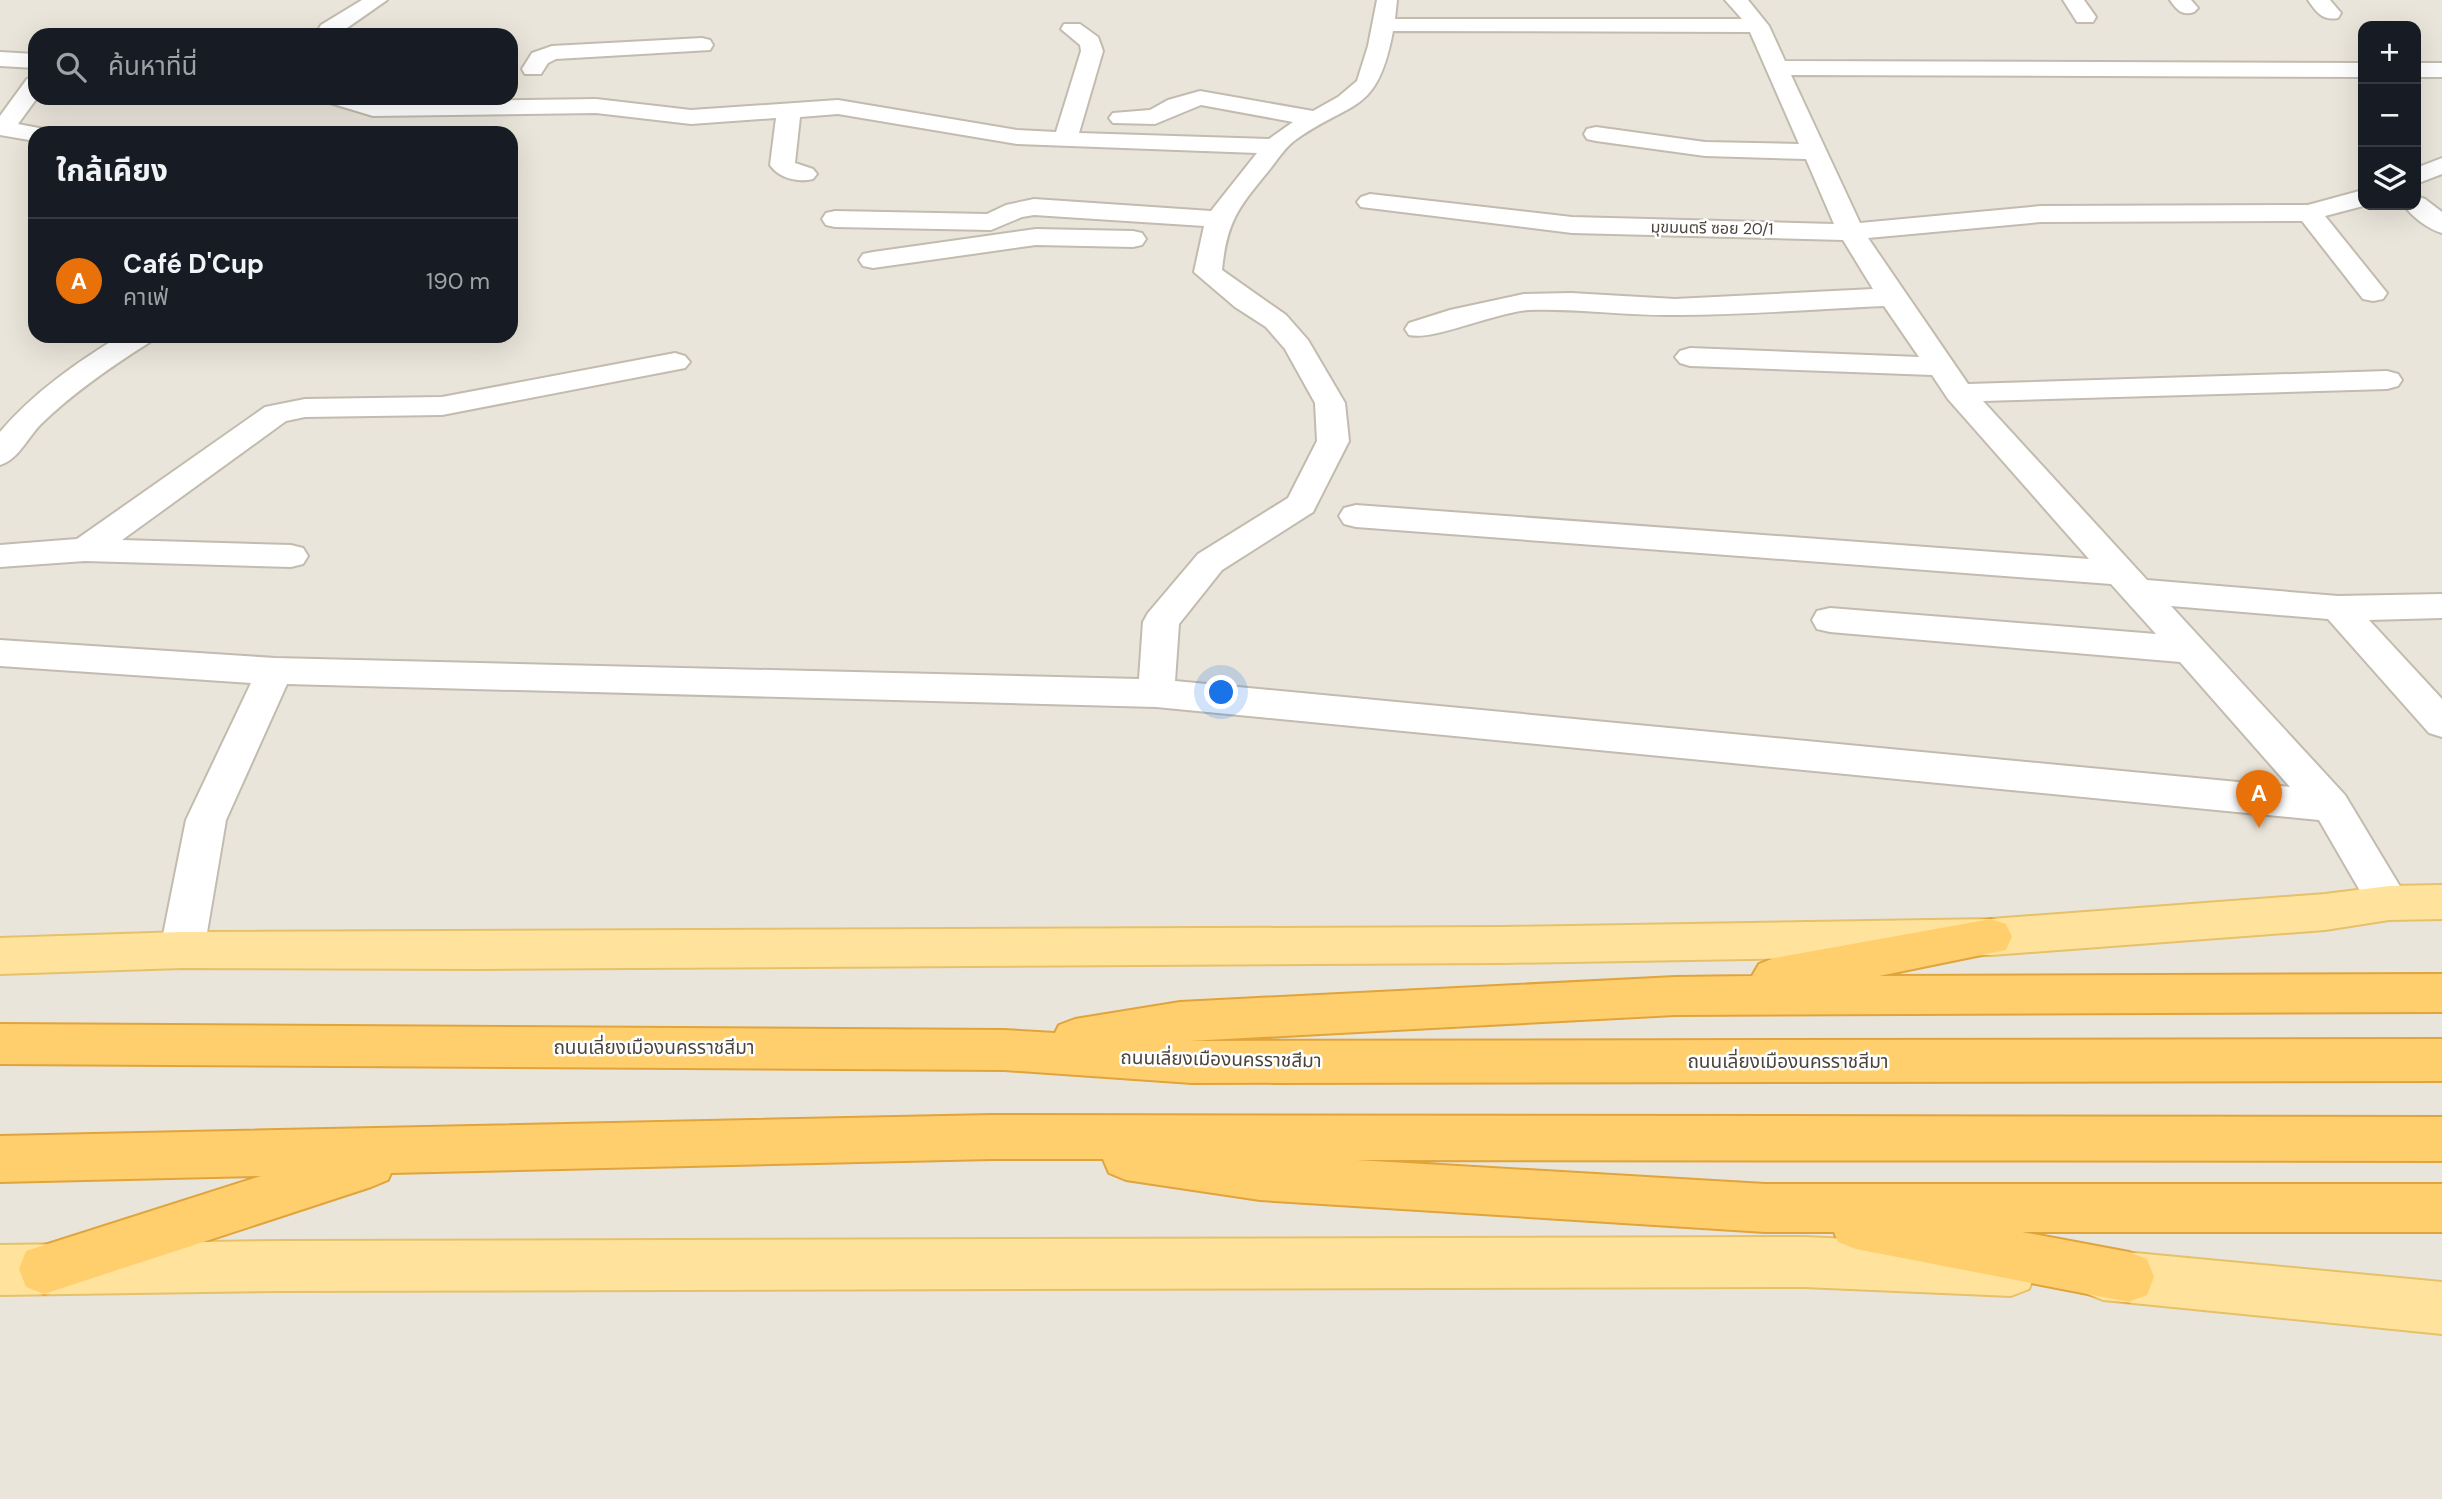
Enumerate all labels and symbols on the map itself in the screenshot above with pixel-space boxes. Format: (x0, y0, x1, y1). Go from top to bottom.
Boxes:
street label: มุขมนตรี ซอย 20/1 (1650, 216, 1774, 240)
your location (1204, 675, 1238, 709)
pin: A (2236, 770, 2282, 828)
street label: ถนนเลี่ยงเมืองนครราชสีมา (553, 1034, 755, 1060)
street label: ถนนเลี่ยงเมืองนครราชสีมา (1120, 1044, 1322, 1073)
street label: ถนนเลี่ยงเมืองนครราชสีมา (1687, 1048, 1889, 1074)

